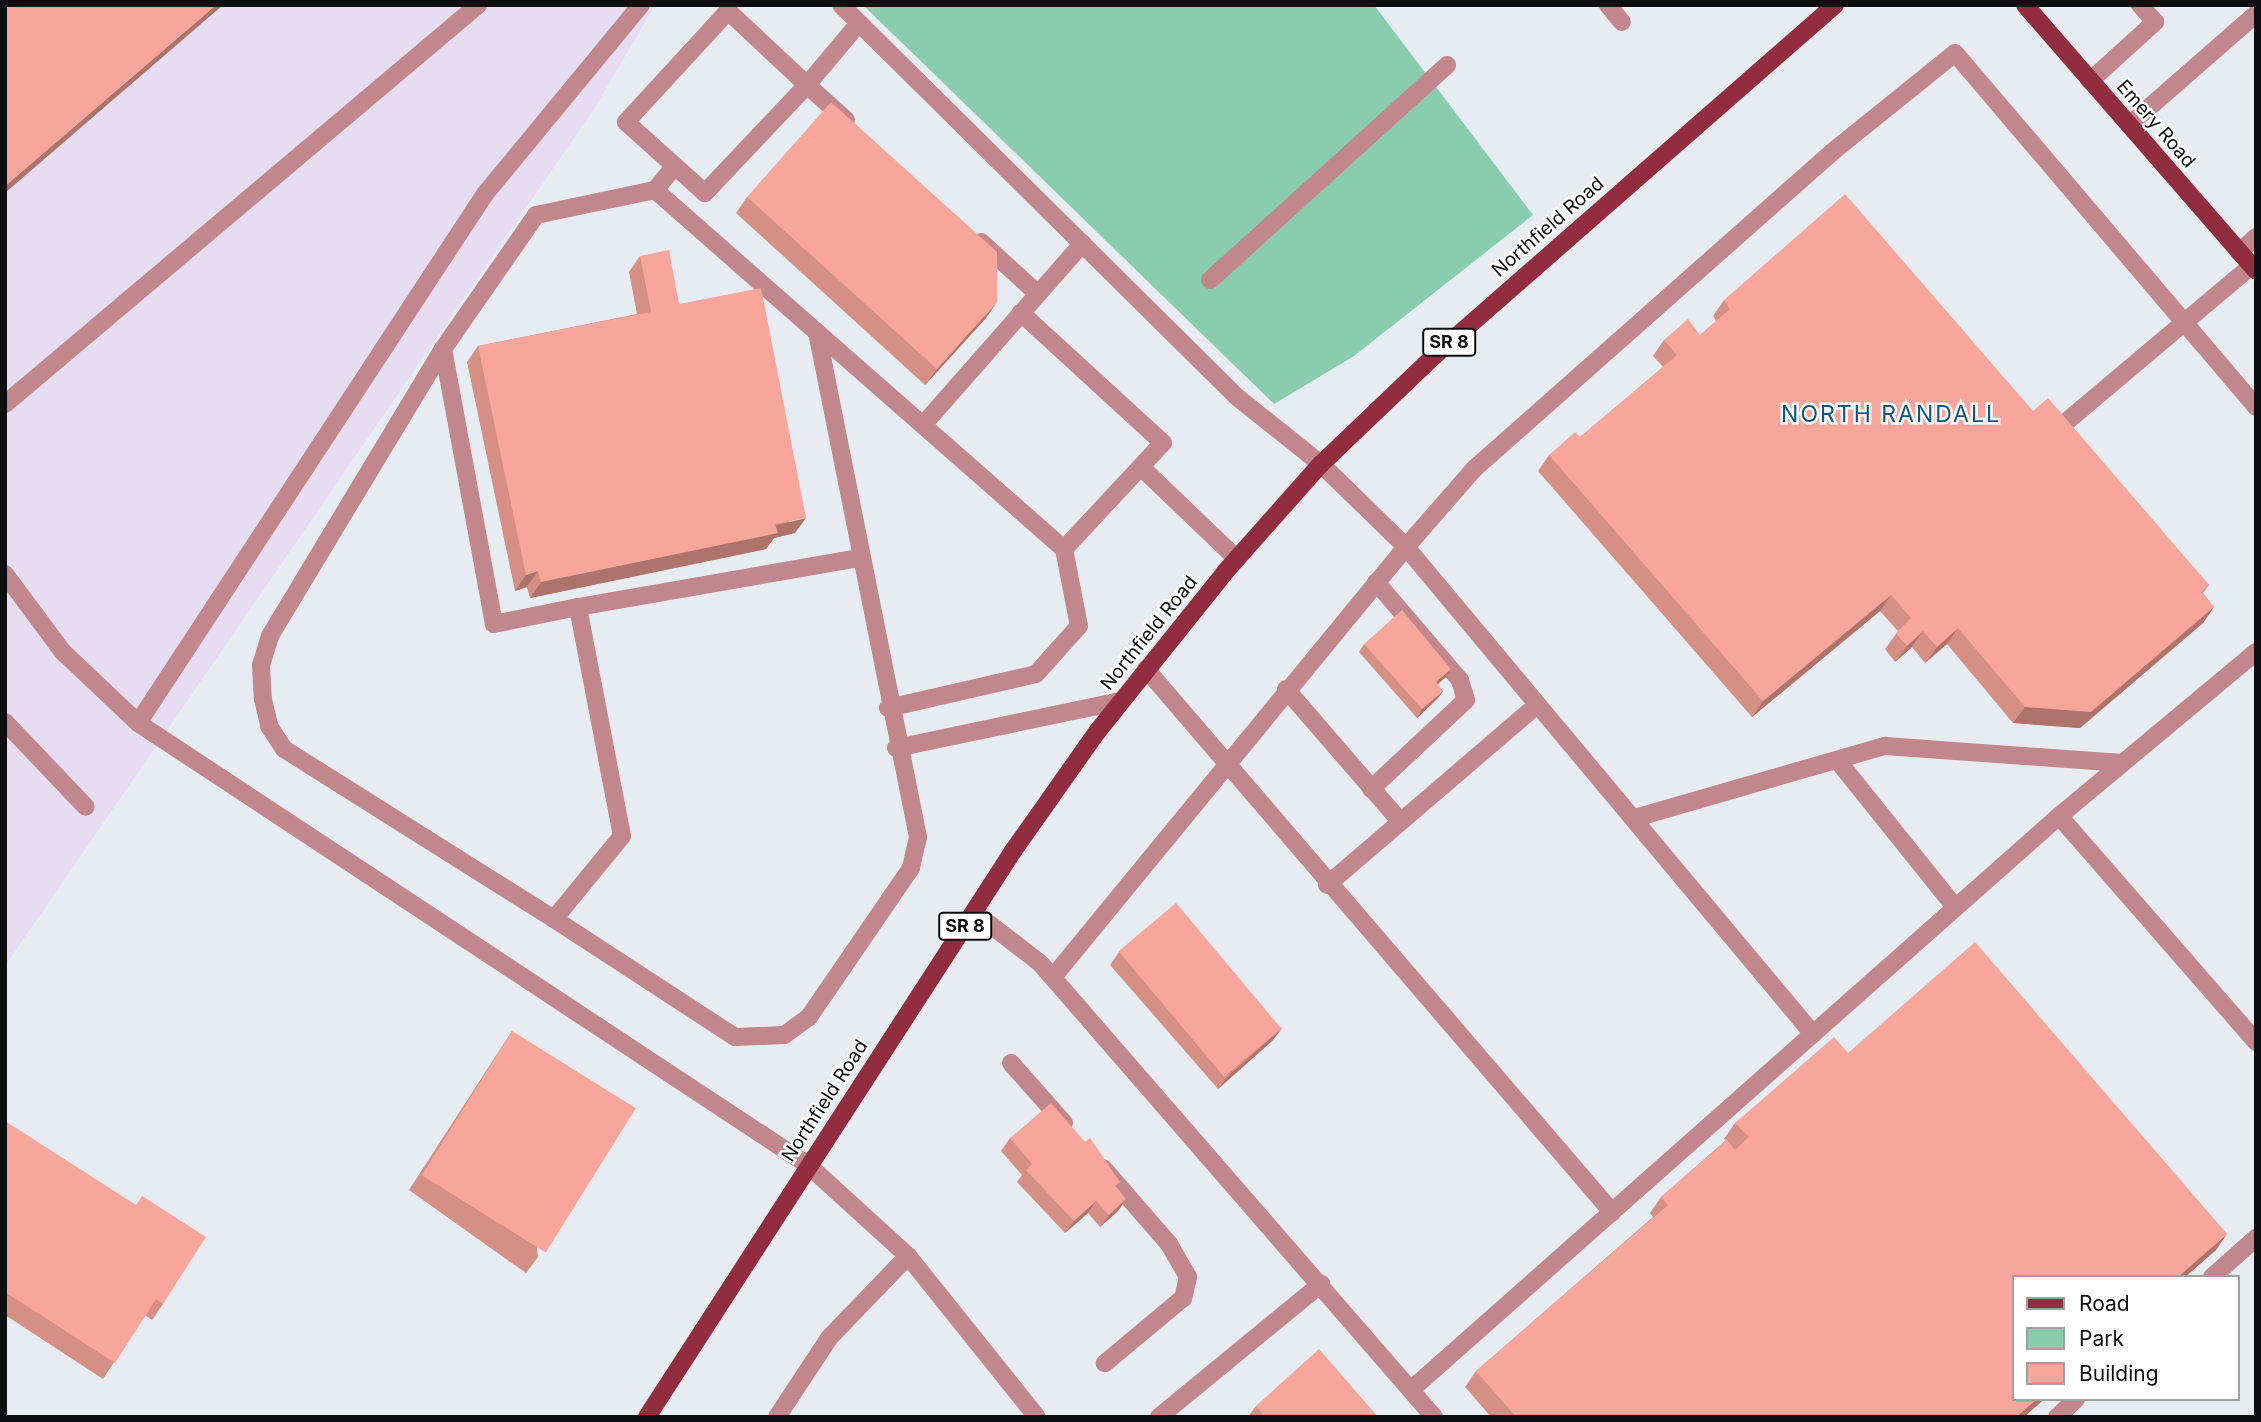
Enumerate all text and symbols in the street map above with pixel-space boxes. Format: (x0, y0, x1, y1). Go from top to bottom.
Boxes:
street label: Emery Road (2112, 76, 2200, 172)
street label: Northfield Road (1487, 172, 1609, 282)
road number: SR 8 (1421, 328, 1477, 356)
district label: NORTH RANDALL (1783, 400, 1999, 428)
street label: Northfield Road (1096, 571, 1202, 695)
road number: SR 8 (937, 911, 993, 940)
street label: Northfield Road (777, 1036, 873, 1166)
legend (2012, 1275, 2240, 1401)
text: Road (2079, 1291, 2130, 1316)
text: Park (2079, 1326, 2124, 1351)
text: Building (2079, 1361, 2159, 1386)

